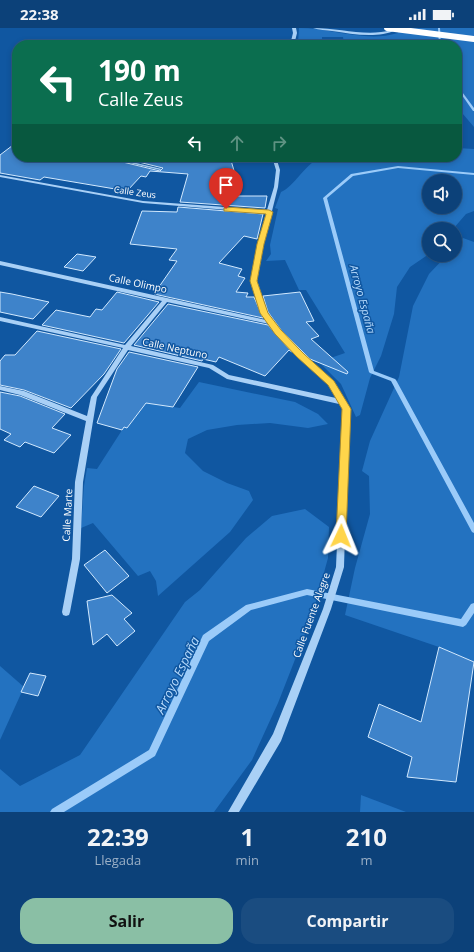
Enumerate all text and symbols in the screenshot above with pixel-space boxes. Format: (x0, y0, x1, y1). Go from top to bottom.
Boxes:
text: 22:38 (20, 4, 59, 24)
text: 190 m (98, 51, 181, 89)
icon: left (32, 56, 84, 108)
text: Calle Zeus (98, 87, 183, 111)
icon: left (184, 132, 206, 154)
icon: ahead (226, 132, 248, 154)
icon: right (268, 132, 290, 154)
pin (209, 168, 243, 209)
icon: arrive (215, 174, 237, 196)
map controls (422, 174, 462, 262)
button: sound (422, 174, 462, 214)
street label: Calle Zeus (113, 183, 157, 201)
button: search (422, 222, 462, 262)
water label: Arroyo España (346, 262, 379, 335)
street label: Calle Olimpo (108, 270, 168, 296)
street label: Calle Neptuno (141, 334, 209, 362)
street label: Calle Marte (59, 488, 75, 542)
position arrow (320, 515, 362, 557)
street label: Calle Fuente Alegre (289, 570, 333, 659)
water label: Arroyo España (150, 633, 204, 717)
text: 22:39 (87, 820, 149, 853)
text: 1 (240, 820, 254, 853)
text: 210 (346, 820, 387, 853)
text: Llegada (94, 851, 141, 869)
text: min (236, 851, 259, 869)
text: m (360, 851, 372, 869)
button: Salir (20, 898, 233, 944)
button: Compartir (241, 898, 454, 944)

